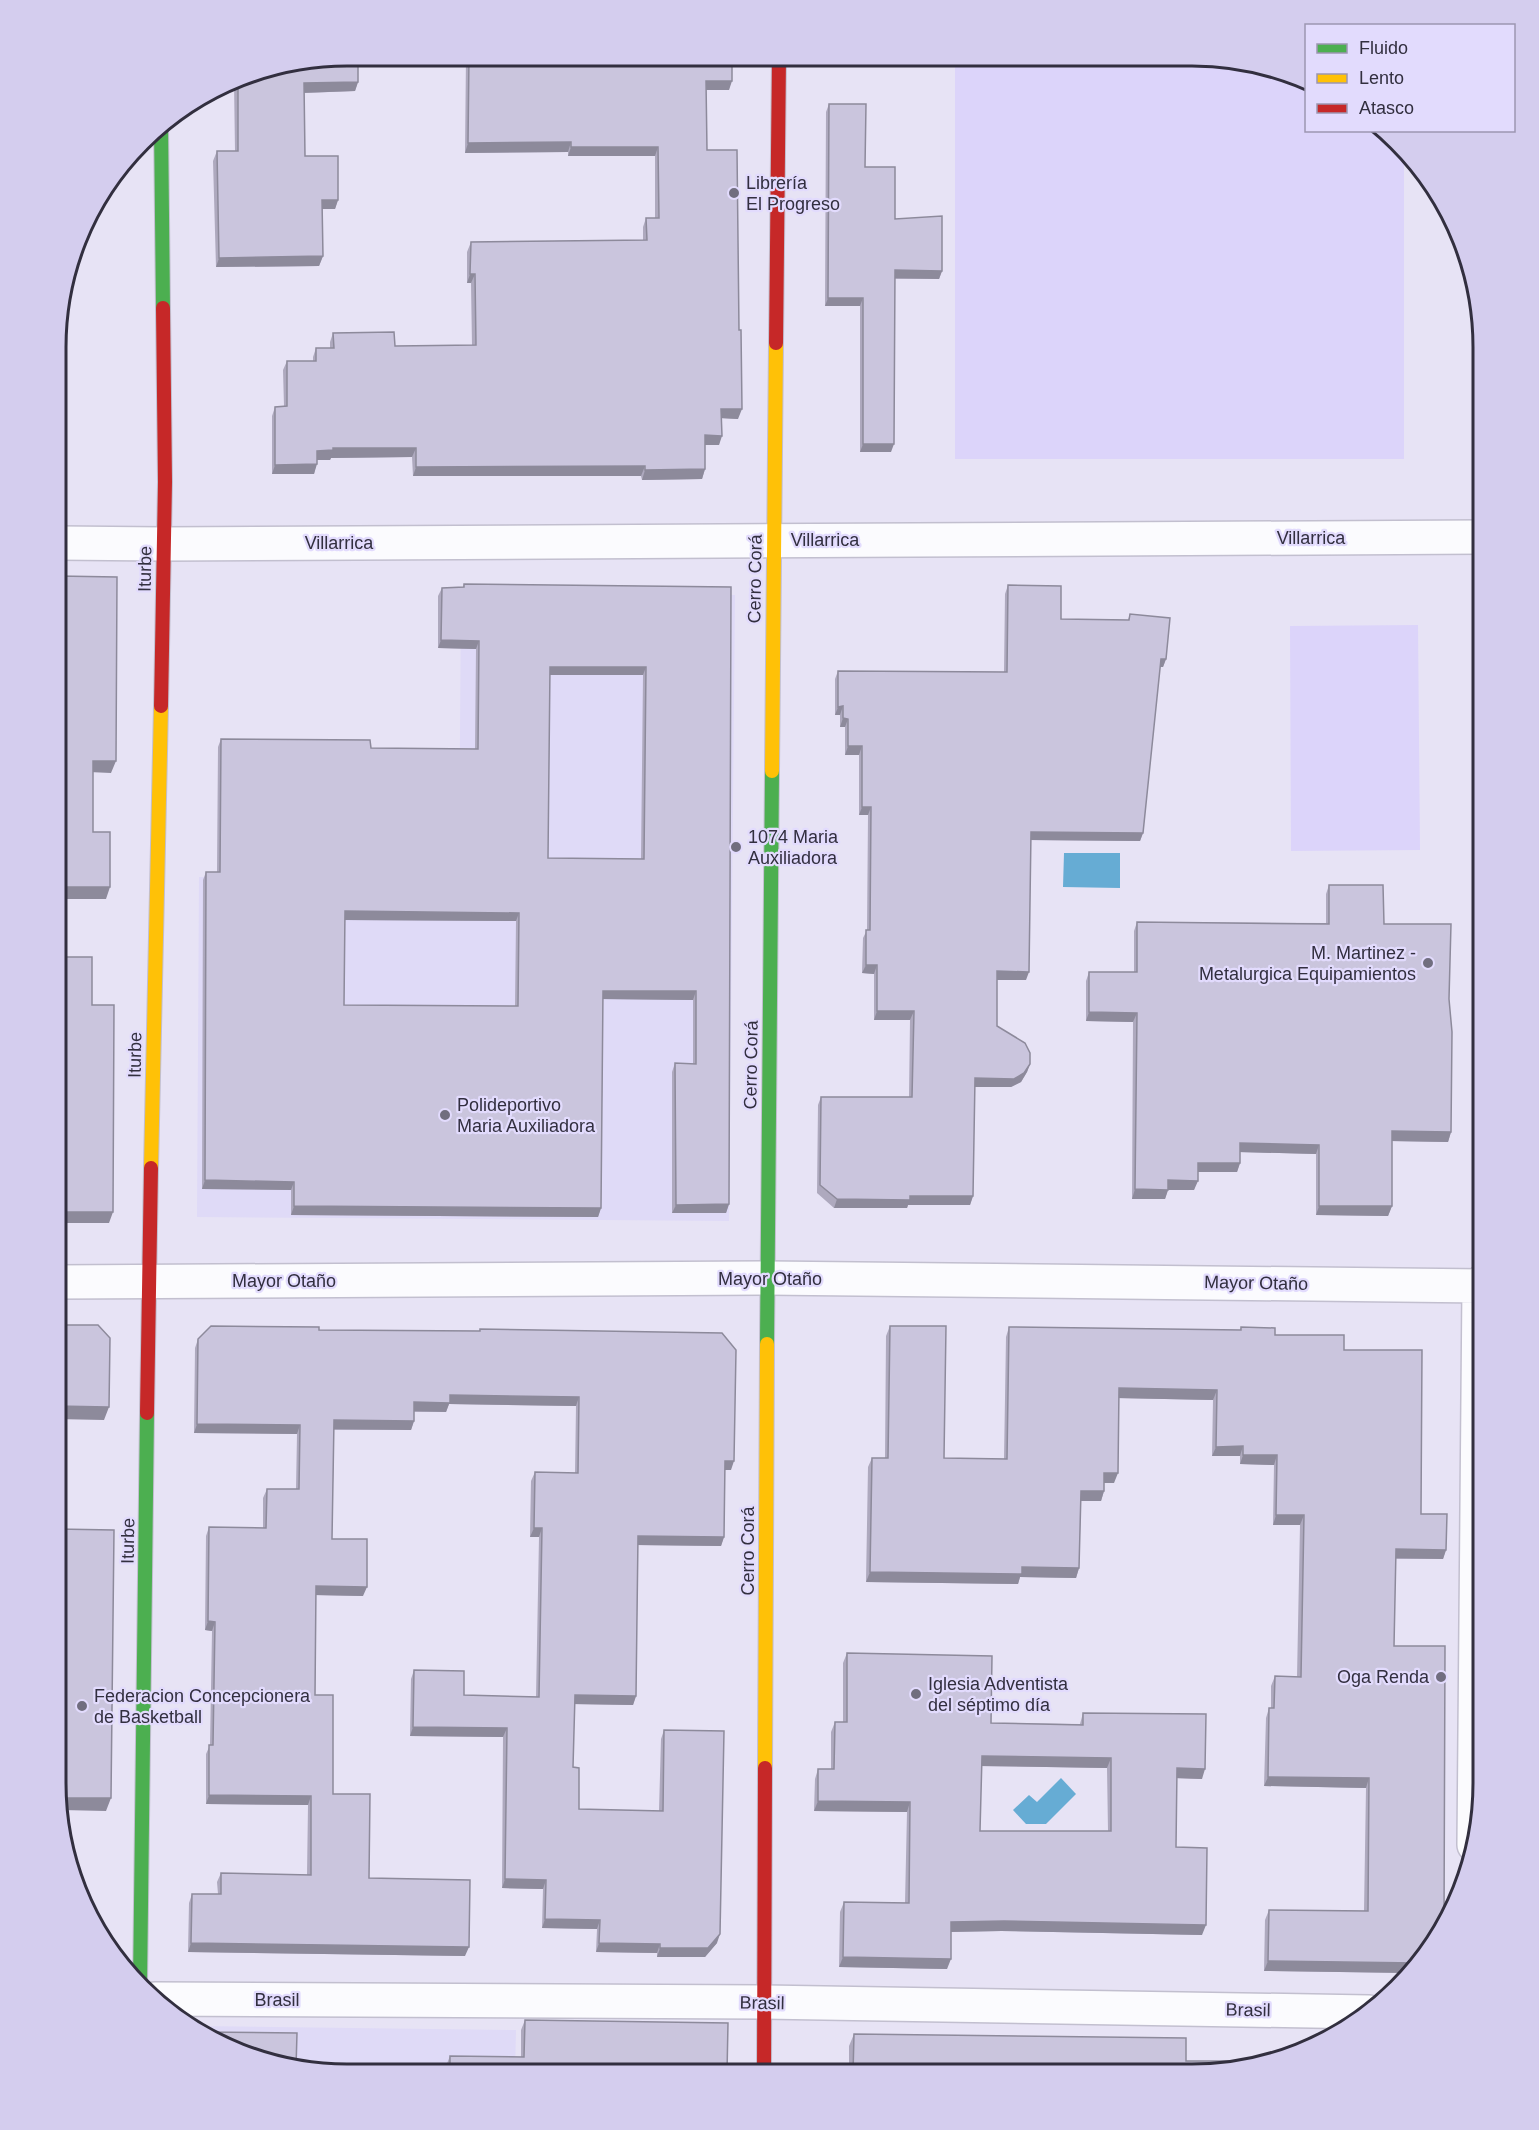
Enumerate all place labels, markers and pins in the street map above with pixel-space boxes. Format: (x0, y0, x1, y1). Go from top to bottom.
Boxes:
place label: Librería El Progreso (746, 173, 840, 214)
marker: Librería El Progreso (727, 186, 741, 200)
place label: 1074 Maria Auxiliadora (748, 827, 839, 868)
marker: 1074 Maria Auxiliadora (729, 840, 743, 854)
place label: M. Martinez - Metalurgica Equipamientos (1199, 943, 1416, 984)
marker: M. Martinez - Metalurgica Equipamientos (1421, 956, 1435, 970)
place label: Polideportivo Maria Auxiliadora (457, 1095, 596, 1136)
marker: Polideportivo Maria Auxiliadora (438, 1108, 452, 1122)
place label: Oga Renda (1337, 1667, 1430, 1687)
marker: Oga Renda (1434, 1670, 1448, 1684)
place label: Iglesia Adventista del séptimo día (928, 1674, 1069, 1715)
place label: Federacion Concepcionera de Basketball (94, 1686, 311, 1727)
marker: Iglesia Adventista del séptimo día (909, 1687, 923, 1701)
marker: Federacion Concepcionera de Basketball (75, 1699, 89, 1713)

